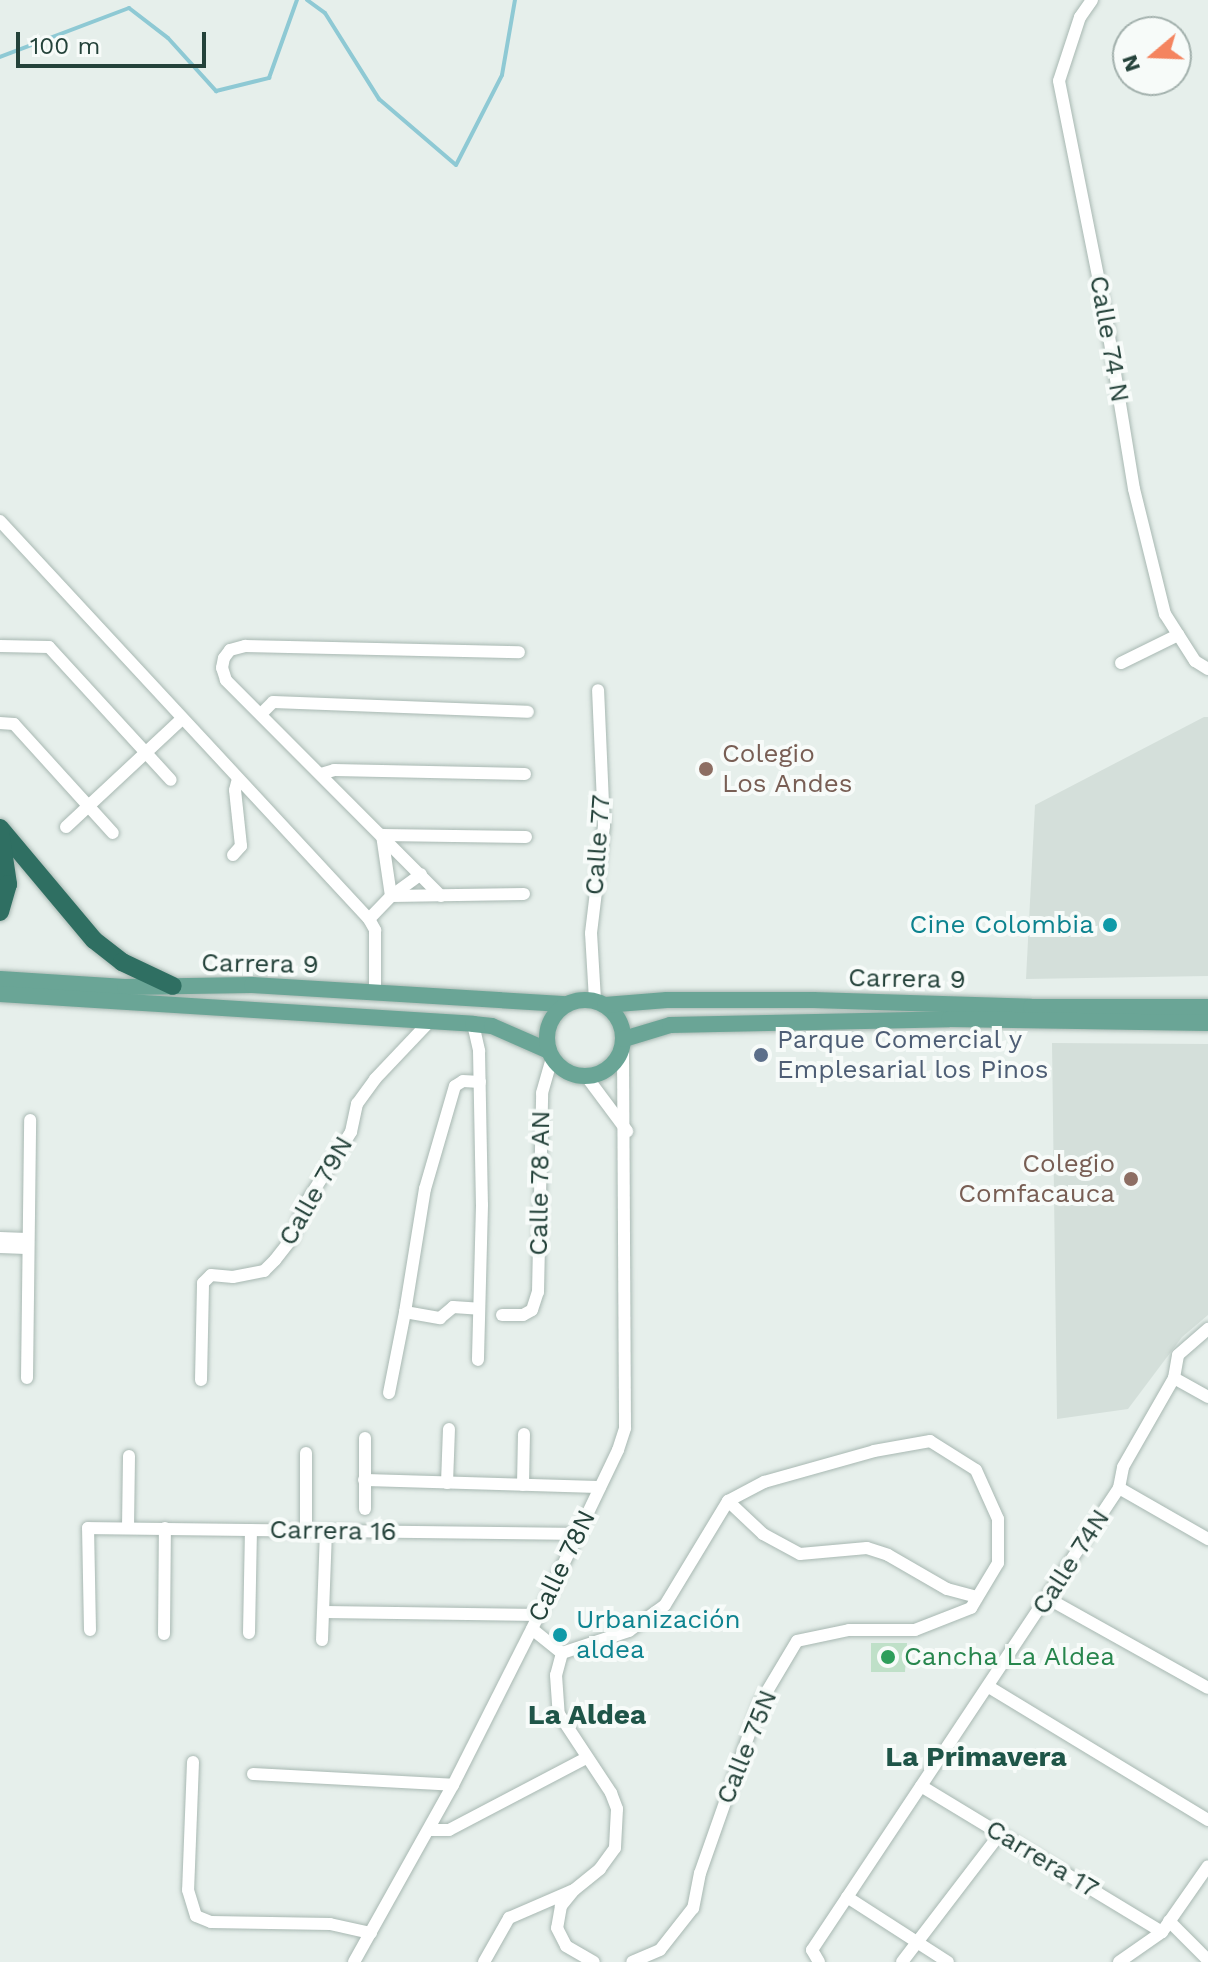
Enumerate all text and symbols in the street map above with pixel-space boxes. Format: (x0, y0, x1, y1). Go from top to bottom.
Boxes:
scale bar (20, 16, 210, 66)
north arrow (1112, 16, 1192, 96)
text: 100 m (30, 32, 100, 60)
text: N (1116, 52, 1145, 75)
street label: Calle 74 N (1082, 273, 1136, 405)
place label: Colegio Los Andes (722, 738, 854, 800)
marker: Colegio Los Andes (697, 760, 715, 778)
street label: Calle 77 (579, 793, 617, 897)
place label: Cine Colombia (910, 909, 1094, 941)
marker: Cine Colombia (1101, 916, 1119, 934)
street label: Carrera 9 (201, 947, 319, 981)
street label: Carrera 9 (848, 962, 966, 996)
place label: Parque Comercial y Emplesarial los Pinos (777, 1024, 1049, 1086)
marker: Parque Comercial y Emplesarial los Pinos (752, 1046, 770, 1064)
street label: Calle 78 AN (523, 1109, 557, 1257)
street label: Calle 79N (272, 1130, 360, 1252)
place label: Colegio Comfacauca (958, 1148, 1115, 1210)
marker: Colegio Comfacauca (1122, 1170, 1140, 1188)
street label: Calle 74N (1025, 1503, 1117, 1621)
street label: Calle 78N (521, 1505, 603, 1627)
street label: Carrera 16 (269, 1514, 397, 1548)
place label: Urbanización aldea (576, 1604, 741, 1666)
marker: Urbanización aldea (551, 1626, 569, 1644)
place label: Cancha La Aldea (904, 1641, 1117, 1673)
marker: Cancha La Aldea (879, 1648, 897, 1666)
street label: Calle 75N (710, 1685, 784, 1809)
district label: La Aldea (527, 1698, 647, 1732)
district label: La Primavera (885, 1740, 1067, 1774)
street label: Carrera 17 (980, 1813, 1104, 1905)

